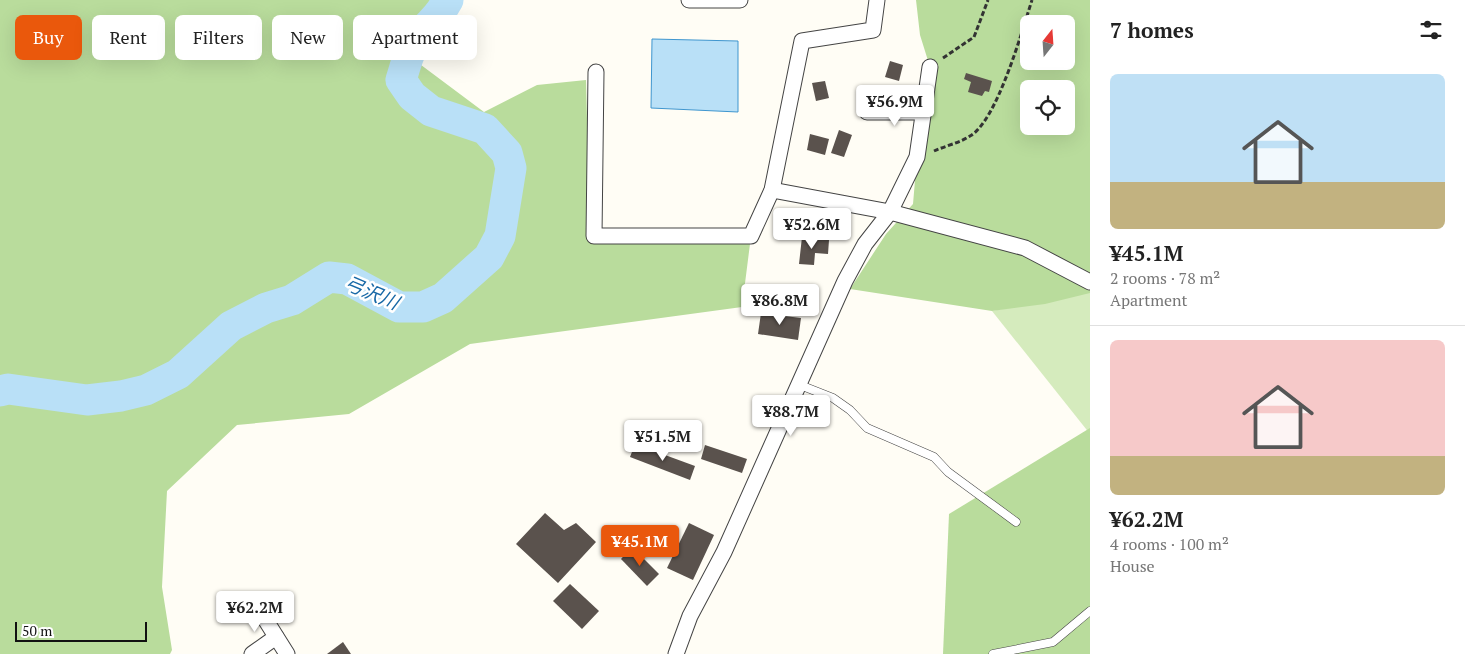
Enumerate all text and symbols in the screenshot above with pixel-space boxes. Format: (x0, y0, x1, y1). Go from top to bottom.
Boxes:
chip: Buy (15, 15, 82, 60)
chip: Rent (92, 15, 165, 60)
chip: Filters (175, 15, 262, 60)
chip: New (272, 15, 343, 60)
chip: Apartment (353, 15, 477, 60)
north arrow (1020, 15, 1075, 70)
map controls (1020, 15, 1075, 135)
text: 7 homes (1110, 16, 1194, 44)
icon: filters (1417, 16, 1445, 44)
button: locate (1020, 80, 1075, 135)
pin: ¥56.9M (854, 84, 936, 127)
text: ¥56.9M (867, 90, 923, 112)
icon: home (1233, 107, 1323, 197)
pin: ¥52.6M (771, 208, 853, 250)
text: ¥52.6M (784, 213, 840, 235)
text: ¥45.1M (1110, 239, 1183, 267)
text: 2 rooms · 78 m² (1110, 267, 1220, 289)
water label: 弓沢川 (341, 269, 405, 315)
pin: ¥86.8M (739, 284, 821, 326)
text: ¥86.8M (752, 289, 808, 311)
text: Apartment (1110, 289, 1187, 311)
icon: home (1233, 372, 1323, 462)
pin: ¥88.7M (750, 394, 832, 437)
text: ¥88.7M (763, 400, 819, 422)
pin: ¥51.5M (622, 420, 704, 462)
text: ¥51.5M (635, 425, 691, 447)
text: ¥62.2M (1110, 505, 1183, 533)
pin: ¥45.1M (599, 524, 681, 567)
text: ¥45.1M (612, 530, 668, 552)
text: 4 rooms · 100 m² (1110, 533, 1229, 555)
text: House (1110, 555, 1155, 577)
pin: ¥62.2M (214, 590, 296, 633)
text: ¥62.2M (227, 596, 283, 618)
scale bar (15, 619, 148, 642)
text: 50 m (22, 621, 52, 640)

